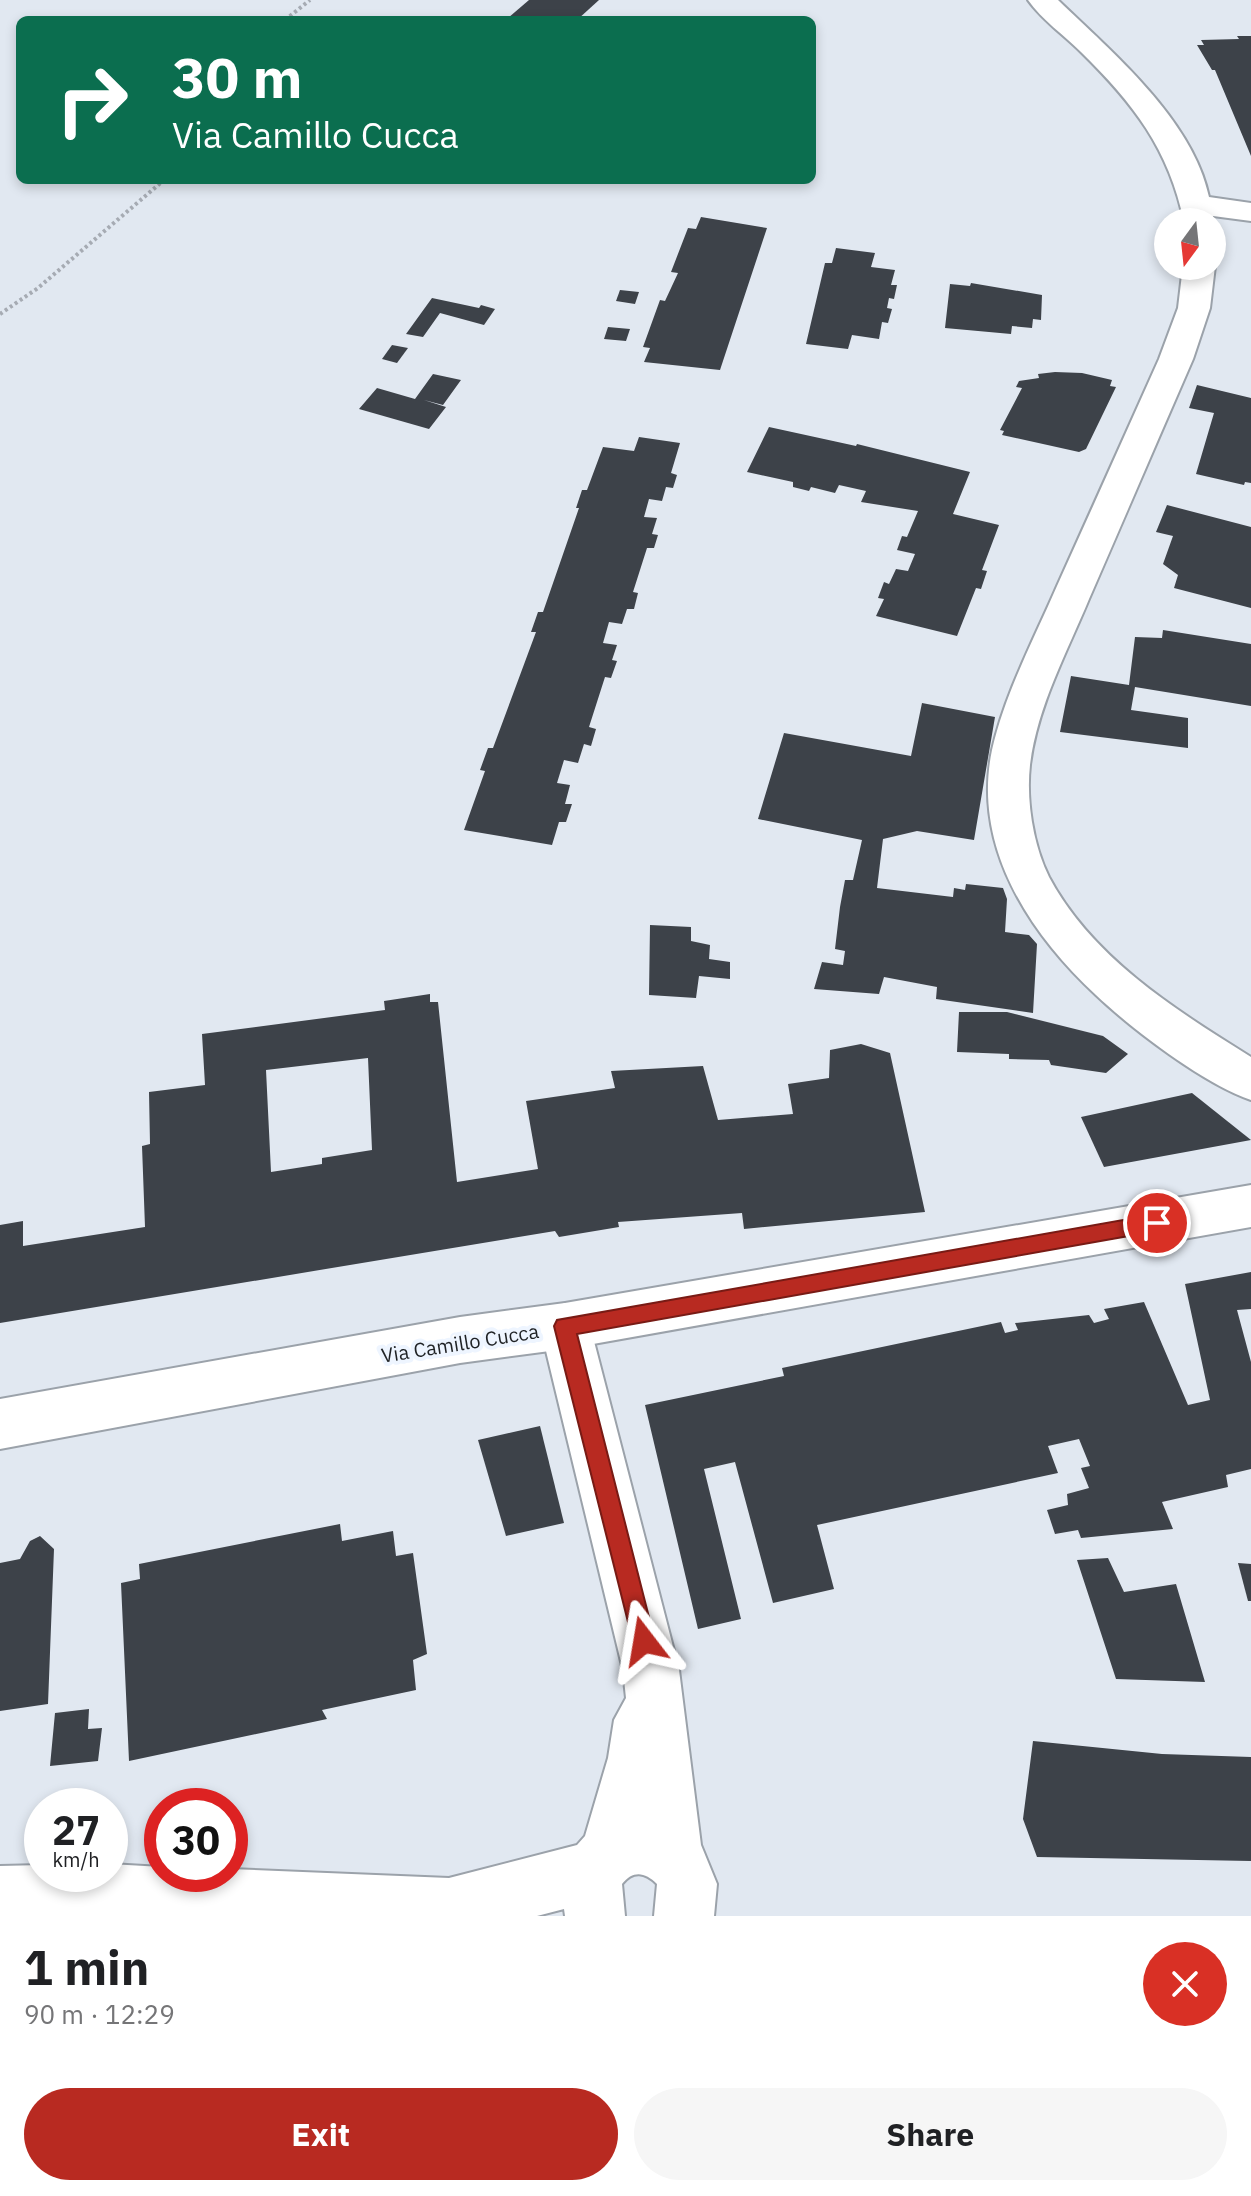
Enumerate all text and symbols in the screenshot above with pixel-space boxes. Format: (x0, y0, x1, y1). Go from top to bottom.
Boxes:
text: 30 m (172, 41, 302, 113)
icon: right (40, 48, 144, 152)
text: Via Camillo Cucca (172, 111, 459, 158)
north arrow (1154, 208, 1226, 280)
map controls (1154, 208, 1226, 280)
pin (1123, 1189, 1191, 1257)
icon: arrive (1135, 1201, 1179, 1245)
street label: Via Camillo Cucca (379, 1317, 541, 1369)
position arrow (602, 1599, 686, 1683)
speed limit sign: 30 (144, 1788, 248, 1892)
text: 27 (52, 1804, 100, 1856)
text: km/h (52, 1846, 100, 1873)
text: 1 min (24, 1936, 149, 1998)
button: close (1143, 1942, 1227, 2026)
text: 90 m · 12:29 (24, 1997, 175, 2031)
button: Exit (24, 2088, 618, 2180)
button: Share (634, 2088, 1227, 2180)

